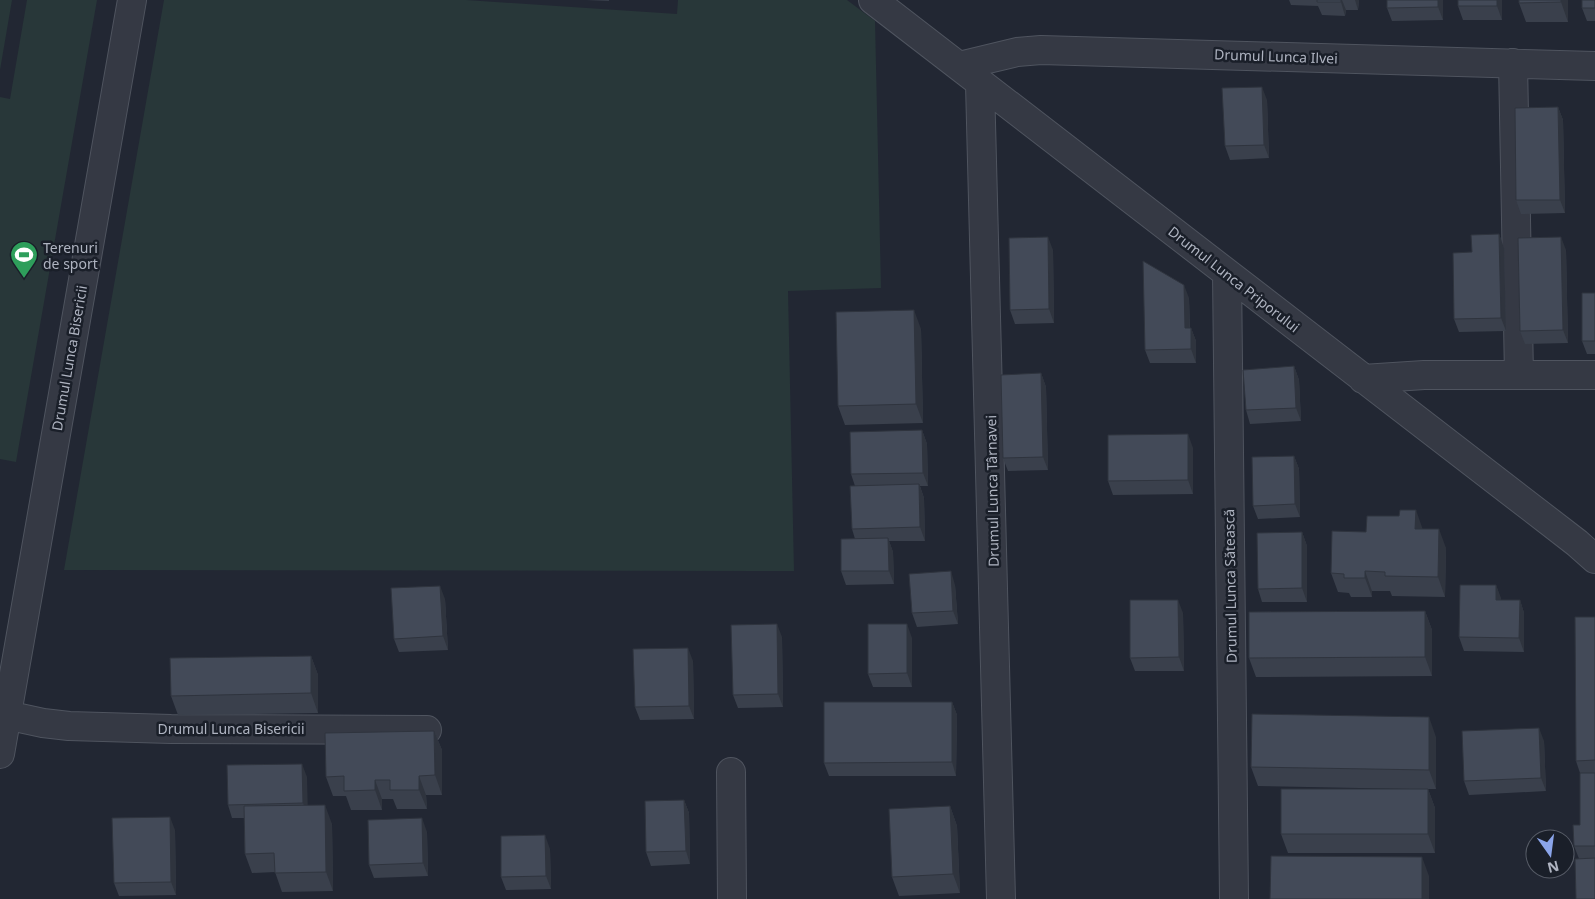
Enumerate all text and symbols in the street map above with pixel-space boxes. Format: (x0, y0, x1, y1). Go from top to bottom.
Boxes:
street label: Drumul Lunca Ilvei (1214, 44, 1338, 68)
street label: Drumul Lunca Priporului (1164, 222, 1304, 336)
place label: Terenuri de sport (43, 238, 98, 273)
sports icon: Terenuri de sport (9, 240, 39, 279)
street label: Drumul Lunca Bisericii (47, 284, 91, 432)
street label: Drumul Lunca Târnavei (981, 415, 1003, 567)
street label: Drumul Lunca Sătească (1219, 509, 1241, 663)
street label: Drumul Lunca Bisericii (157, 719, 305, 738)
north arrow (1525, 829, 1575, 879)
text: N (1545, 857, 1561, 878)

